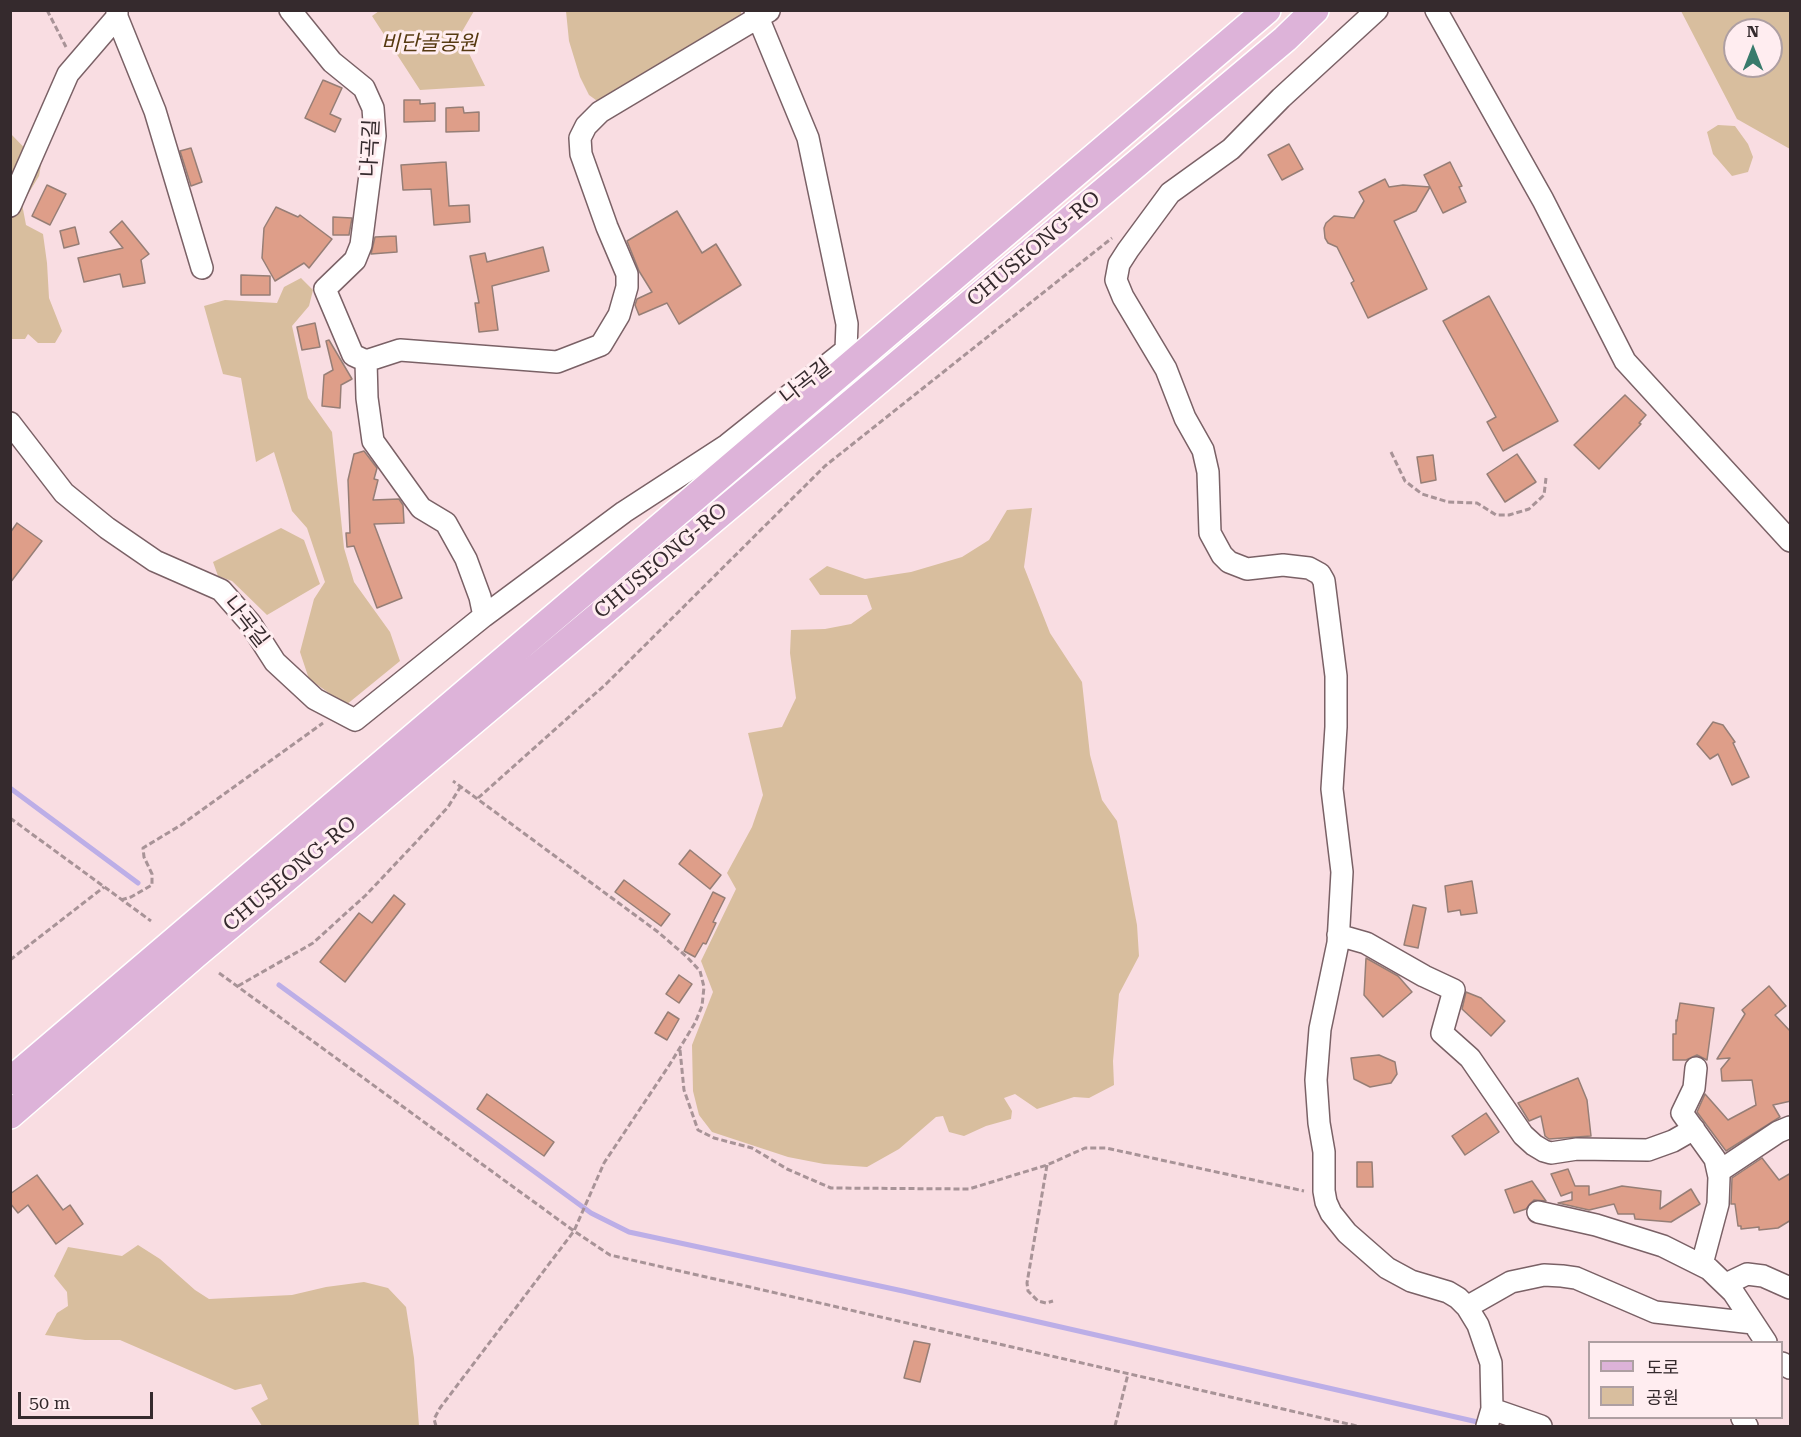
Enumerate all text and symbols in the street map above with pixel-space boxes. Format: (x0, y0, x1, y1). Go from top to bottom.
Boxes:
north arrow (1723, 18, 1783, 78)
text: N (1747, 22, 1759, 41)
park label: 비단골공원 (381, 31, 477, 57)
street label: 나곡길 (357, 118, 385, 178)
street label: CHUSEONG-RO (962, 186, 1106, 312)
street label: 나곡길 (775, 354, 837, 410)
street label: CHUSEONG-RO (589, 498, 733, 624)
street label: 나곡길 (218, 591, 274, 653)
street label: CHUSEONG-RO (218, 811, 362, 937)
legend (1588, 1341, 1783, 1419)
text: 도로 (1646, 1357, 1679, 1378)
scale bar (21, 1380, 156, 1418)
text: 공원 (1646, 1387, 1679, 1408)
text: 50 m (29, 1392, 70, 1413)

